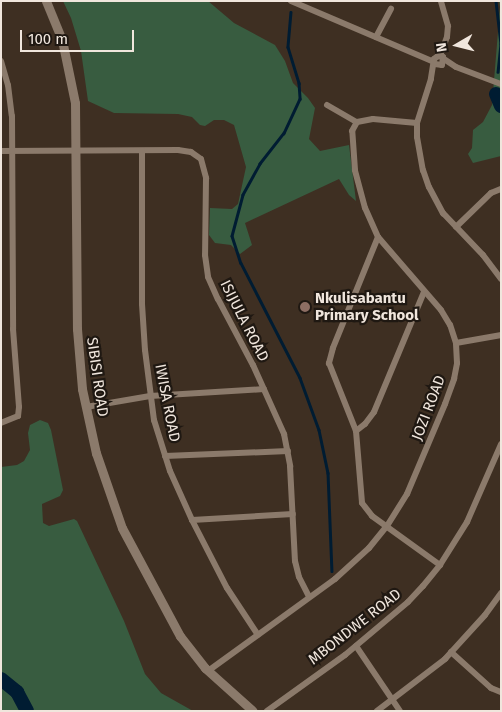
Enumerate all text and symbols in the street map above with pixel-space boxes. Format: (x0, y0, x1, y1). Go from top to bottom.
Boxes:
scale bar (22, 20, 136, 52)
north arrow (432, 20, 482, 70)
text: 100 m (28, 30, 68, 48)
text: N (433, 41, 451, 53)
street label: ISIJULA ROAD (216, 277, 272, 365)
place label: Nkulisabantu Primary School (315, 289, 419, 324)
marker: Nkulisabantu Primary School (299, 301, 311, 313)
street label: SIBISI ROAD (83, 336, 111, 418)
street label: IWISA ROAD (151, 362, 183, 444)
street label: JOZI ROAD (408, 373, 450, 443)
street label: MBONDWE ROAD (305, 585, 405, 669)

